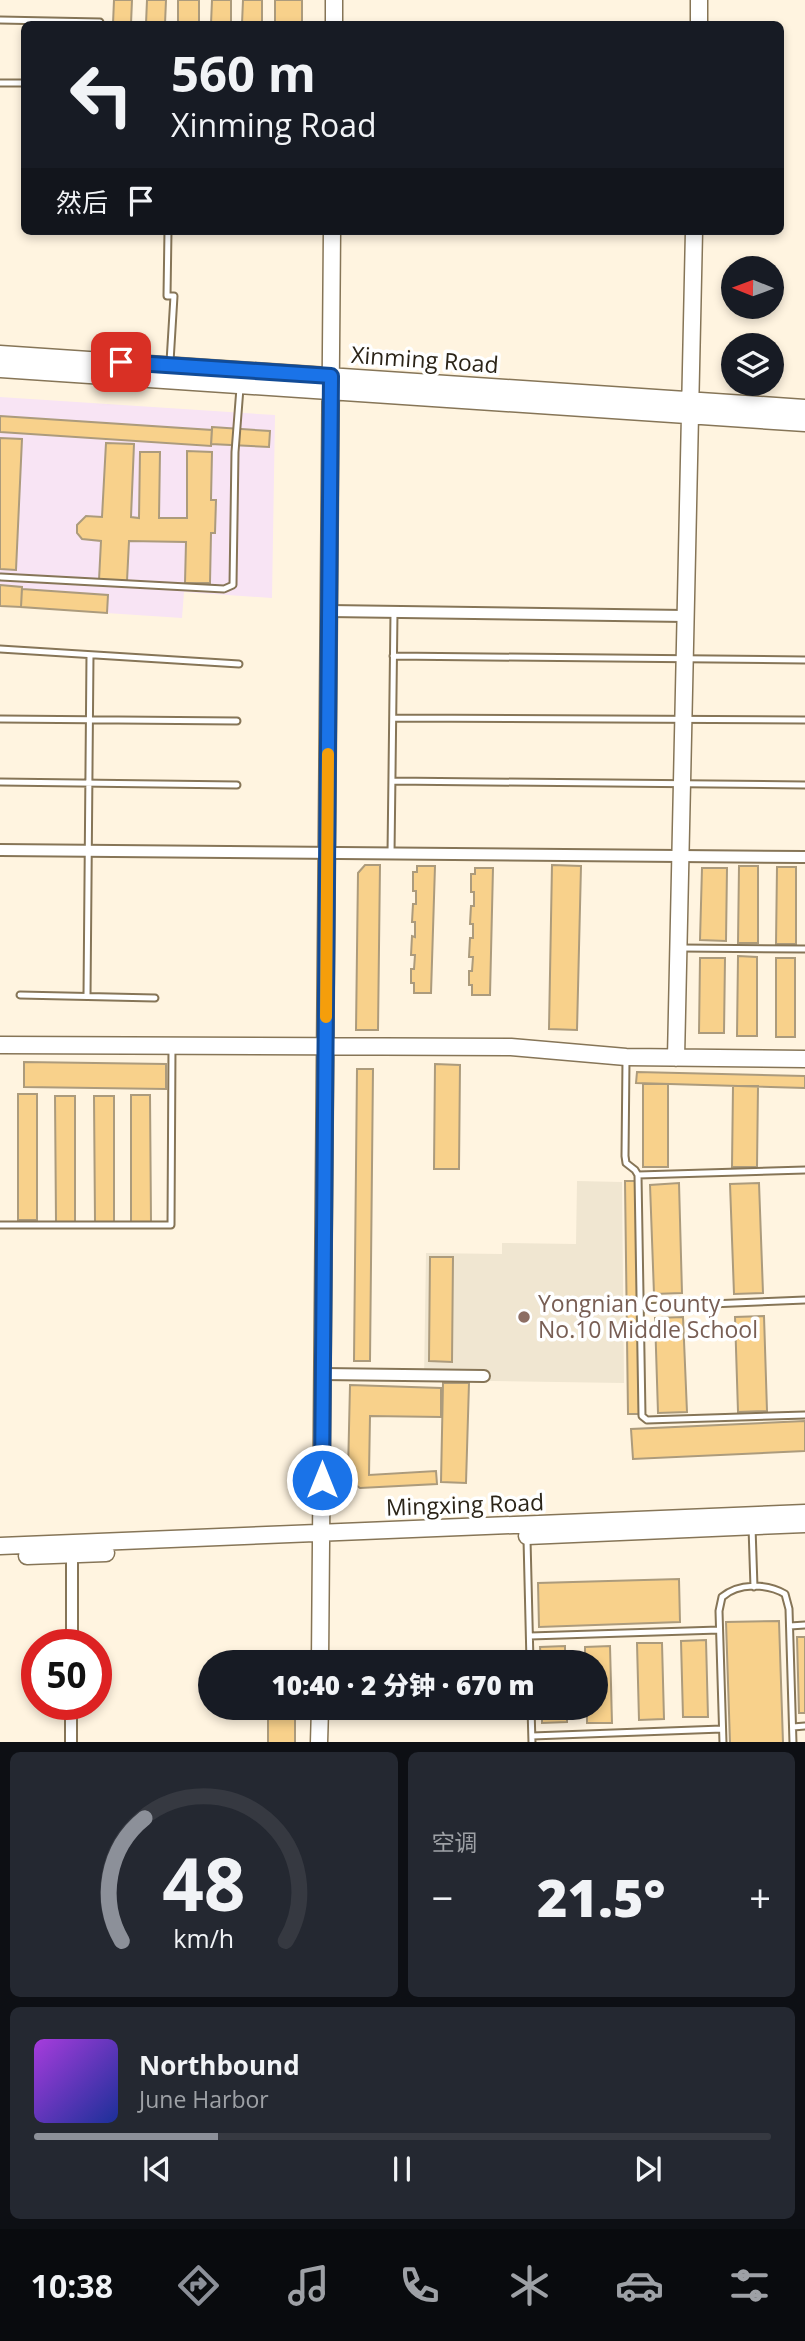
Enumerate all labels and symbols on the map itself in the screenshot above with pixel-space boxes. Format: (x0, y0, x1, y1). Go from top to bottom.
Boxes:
north arrow (721, 256, 784, 318)
pin (91, 332, 151, 392)
street label: Xinming Road (350, 338, 500, 380)
place label: Yongnian County No.10 Middle School (538, 1287, 758, 1345)
marker: Yongnian County No.10 Middle School (516, 1309, 532, 1325)
position arrow (285, 1443, 359, 1517)
street label: Mingxing Road (385, 1485, 545, 1523)
speed limit sign: 50 (21, 1629, 112, 1720)

